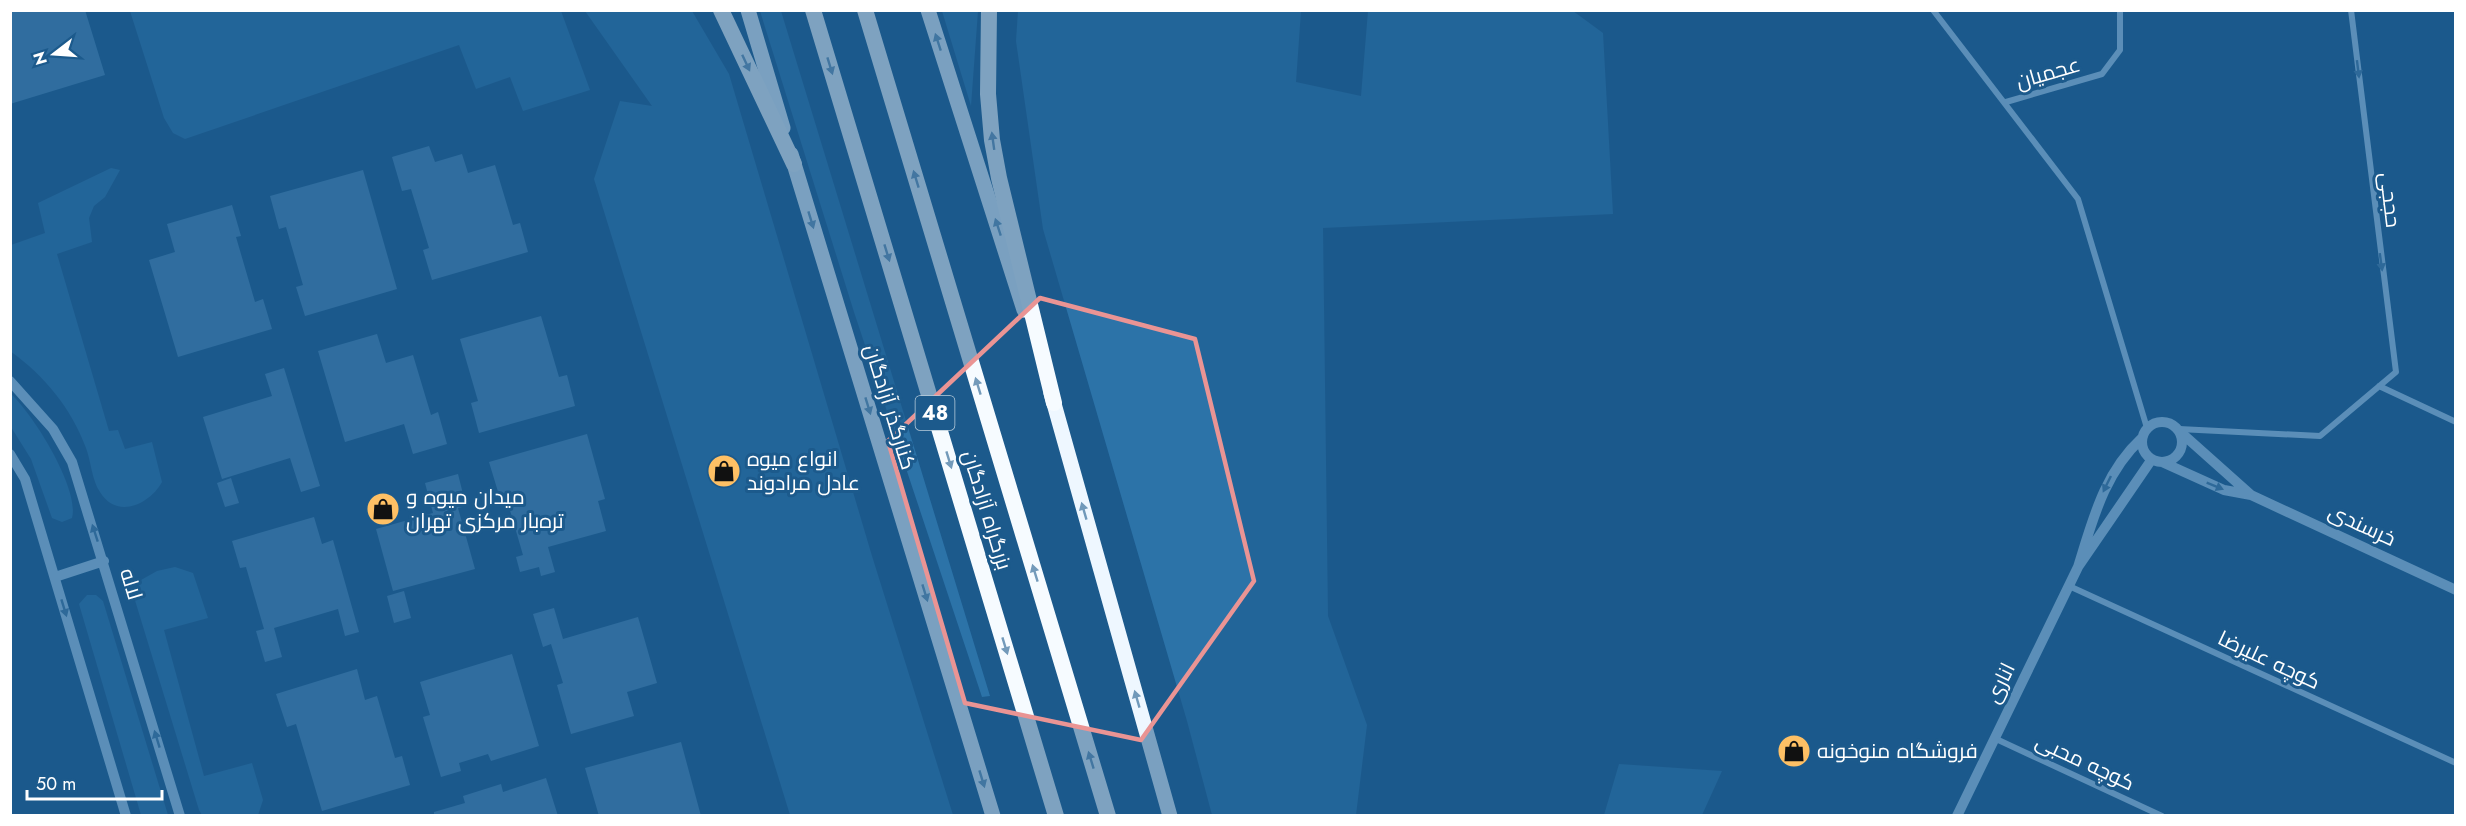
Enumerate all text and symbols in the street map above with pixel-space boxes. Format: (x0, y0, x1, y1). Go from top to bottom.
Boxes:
north arrow (24, 24, 84, 84)
one-way arrow (933, 33, 942, 51)
text: N (27, 49, 53, 68)
street label: عجمیان (2012, 50, 2084, 96)
one-way arrow (742, 55, 751, 72)
one-way arrow (826, 57, 835, 75)
one-way arrow (2353, 59, 2363, 78)
one-way arrow (988, 132, 998, 151)
one-way arrow (911, 170, 920, 188)
street label: حججی (2372, 171, 2408, 229)
one-way arrow (807, 211, 816, 229)
one-way arrow (992, 218, 1002, 236)
one-way arrow (882, 244, 892, 262)
one-way arrow (2377, 253, 2386, 272)
street label: کنارگذر آزادگان (857, 341, 923, 473)
one-way arrow (973, 377, 982, 395)
road number: 48 (916, 396, 954, 430)
one-way arrow (864, 397, 873, 415)
place label: انواع میوه عادل مرادوند (747, 444, 860, 498)
street label: بزرگراه آزادگان (955, 447, 1019, 573)
one-way arrow (945, 451, 954, 469)
shop icon: انواع میوه عادل مرادوند (706, 453, 742, 489)
one-way arrow (2103, 475, 2113, 493)
one-way arrow (2207, 481, 2225, 491)
place label: میدان میوه و تره‌بار مرکزی تهران (406, 482, 564, 536)
shop icon: میدان میوه و تره‌بار مرکزی تهران (365, 491, 401, 527)
street label: خرسندی (2323, 496, 2401, 554)
one-way arrow (1079, 502, 1089, 520)
one-way arrow (89, 524, 99, 542)
one-way arrow (1029, 564, 1039, 582)
street label: لاله (112, 565, 150, 603)
one-way arrow (921, 584, 930, 602)
one-way arrow (60, 599, 69, 617)
street label: کوچه علیرضا (2213, 623, 2325, 697)
one-way arrow (1001, 637, 1010, 655)
street label: اناری (1977, 658, 2023, 708)
one-way arrow (1132, 689, 1141, 707)
street label: کوچه محبی (2031, 726, 2139, 798)
one-way arrow (152, 730, 161, 748)
shop icon: فروشگاه منوخونه (1776, 733, 1812, 769)
place label: فروشگاه منوخونه (1817, 736, 1978, 766)
one-way arrow (1086, 750, 1095, 768)
scale bar (27, 763, 162, 801)
one-way arrow (978, 770, 987, 788)
text: 50 m (36, 771, 76, 797)

